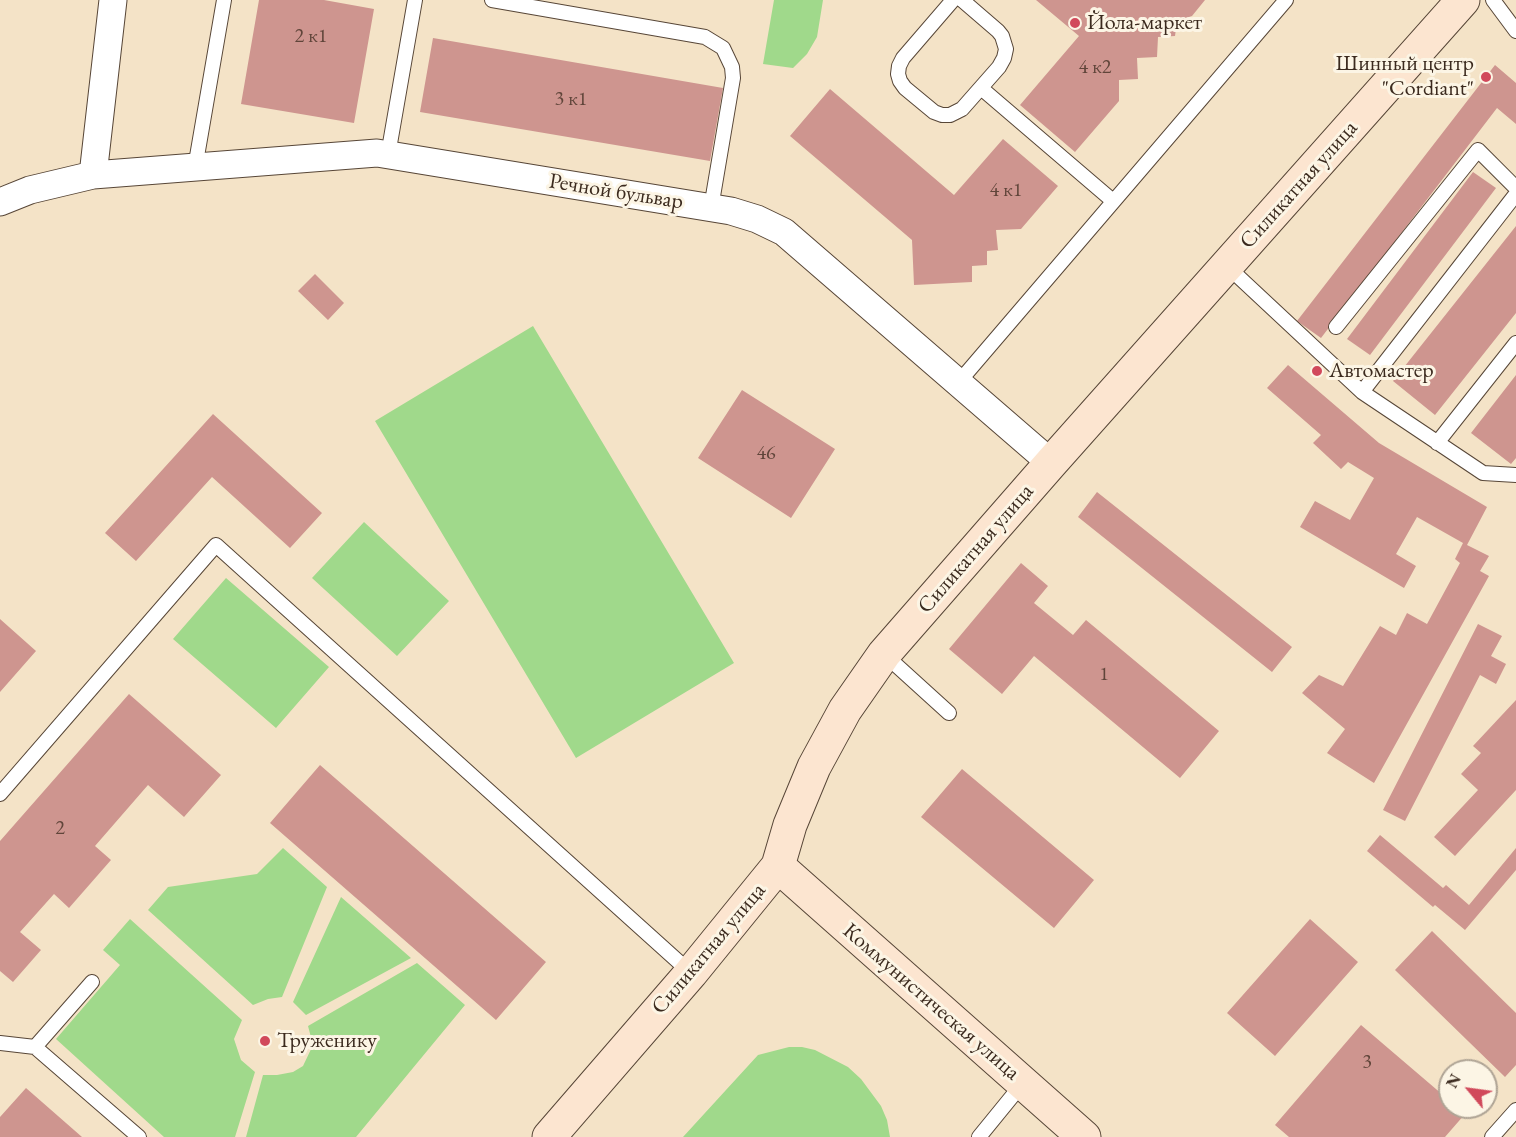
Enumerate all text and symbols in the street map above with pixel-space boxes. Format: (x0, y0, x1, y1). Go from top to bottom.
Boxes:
place label: Йола-маркет (1087, 10, 1202, 36)
marker: Йола-маркет (1068, 16, 1082, 30)
house number: 2 к1 (295, 25, 327, 49)
place label: Шинный центр "Cordiant" (1335, 51, 1474, 102)
house number: 4 к2 (1079, 56, 1111, 80)
marker: Шинный центр "Cordiant" (1479, 70, 1493, 84)
house number: 3 к1 (555, 88, 587, 112)
street label: Силикатная улица (1235, 116, 1363, 254)
street label: Речной бульвар (547, 168, 685, 216)
house number: 4 к1 (990, 179, 1022, 203)
place label: Автомастер (1329, 358, 1434, 384)
marker: Автомастер (1310, 364, 1324, 378)
house number: 46 (756, 442, 776, 466)
street label: Силикатная улица (912, 479, 1040, 619)
house number: 1 (1099, 663, 1109, 687)
house number: 2 (55, 817, 65, 841)
street label: Силикатная улица (646, 878, 772, 1020)
street label: Коммунистическая улица (837, 918, 1025, 1086)
place label: Труженику (277, 1028, 377, 1054)
marker: Труженику (258, 1034, 272, 1048)
house number: 3 (1362, 1051, 1372, 1075)
north arrow (1438, 1059, 1498, 1119)
text: N (1441, 1070, 1466, 1092)

